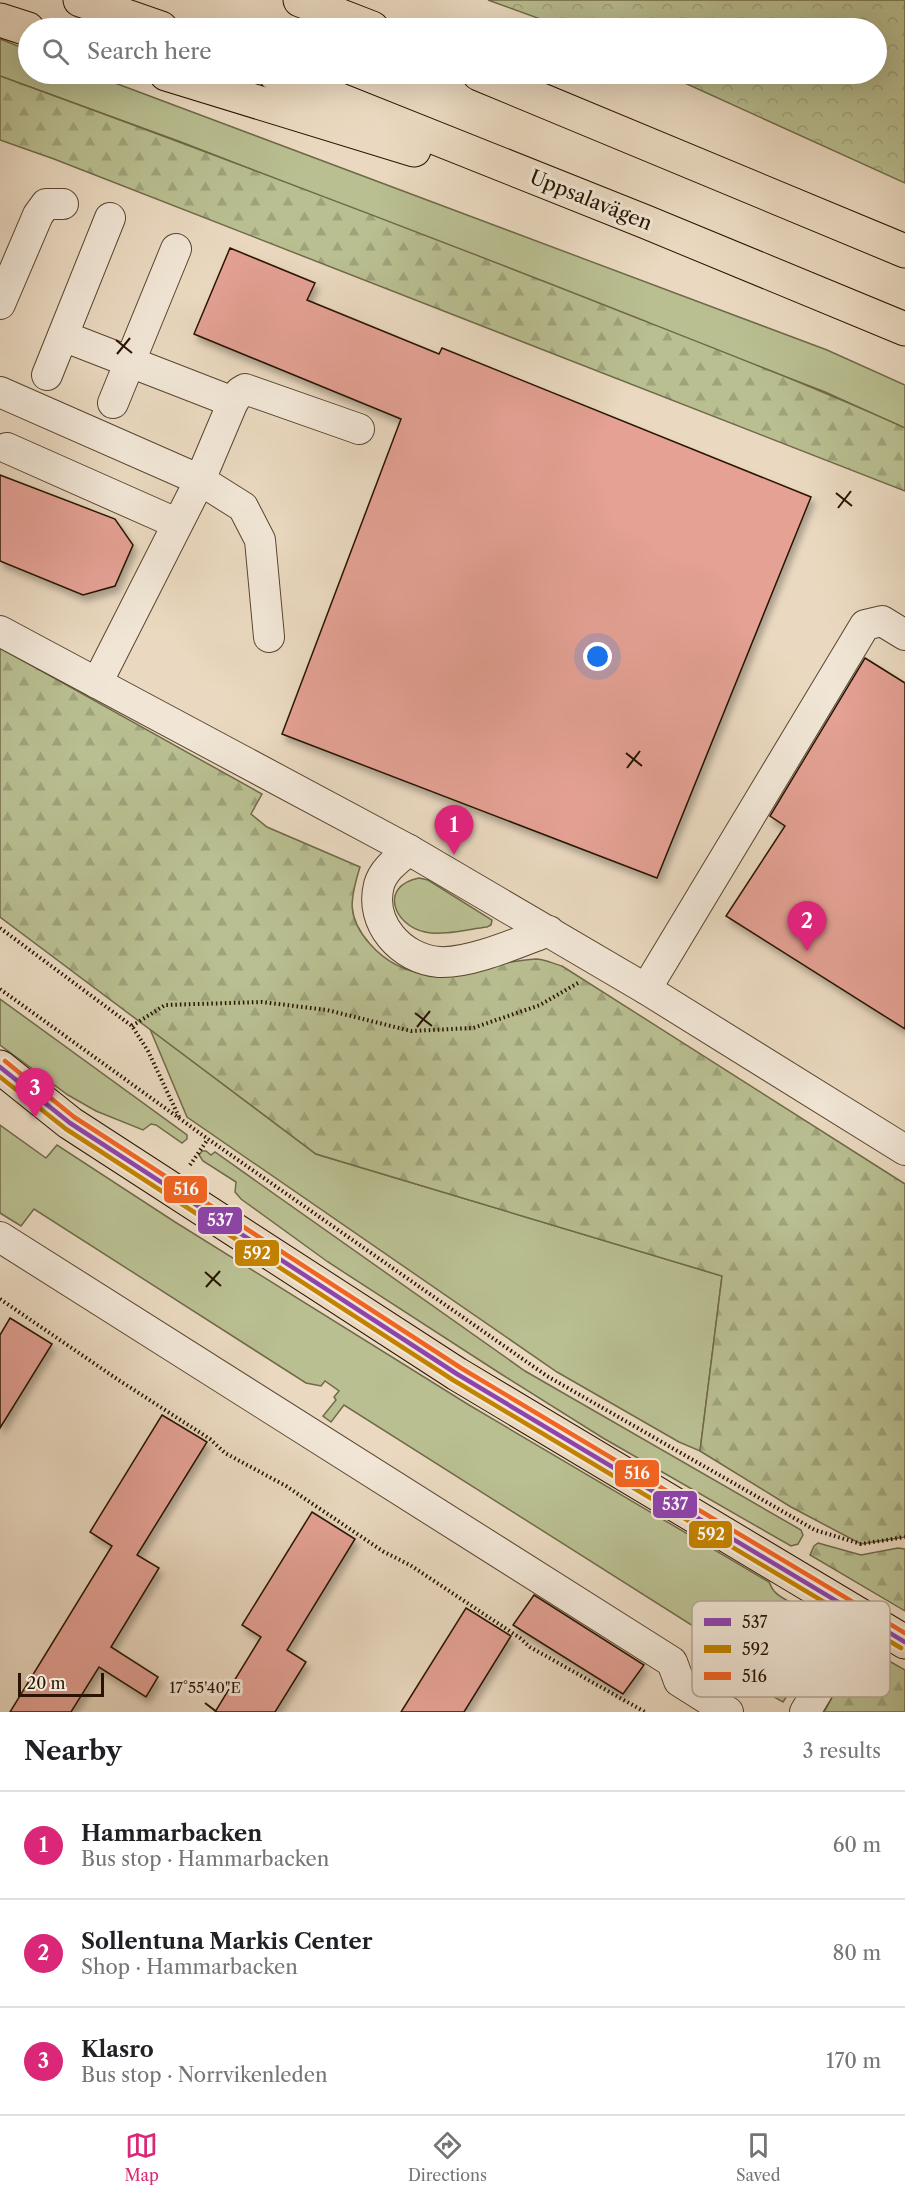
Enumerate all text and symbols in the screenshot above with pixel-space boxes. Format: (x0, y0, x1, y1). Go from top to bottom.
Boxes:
search box (18, 18, 887, 84)
icon: search (39, 35, 72, 68)
text: Search here (87, 38, 212, 65)
street label: Uppsalavägen (526, 165, 656, 236)
your location (583, 642, 612, 671)
pin: 1 (434, 806, 474, 855)
pin: 2 (788, 902, 826, 951)
pin: 3 (15, 1068, 54, 1118)
line badge: 516 (163, 1175, 208, 1204)
text: 516 (173, 1179, 199, 1199)
line badge: 537 (197, 1206, 243, 1235)
text: 537 (207, 1210, 234, 1230)
line badge: 592 (234, 1239, 280, 1267)
text: 592 (243, 1243, 271, 1263)
line badge: 516 (614, 1459, 660, 1488)
text: 516 (624, 1463, 650, 1483)
line badge: 537 (652, 1490, 698, 1519)
text: 537 (662, 1494, 689, 1514)
line badge: 592 (688, 1520, 733, 1549)
text: 592 (697, 1524, 725, 1544)
legend (692, 1601, 890, 1697)
text: 537 (742, 1612, 767, 1632)
text: 592 (742, 1639, 769, 1659)
text: 516 (742, 1666, 767, 1686)
scale bar (18, 1670, 104, 1698)
text: 20 m (27, 1673, 66, 1693)
text: 17°55'40"E (169, 1678, 241, 1697)
text: Nearby (24, 1735, 122, 1767)
text: 3 results (803, 1739, 881, 1763)
text: Hammarbacken (81, 1820, 262, 1847)
text: 1 (39, 1833, 48, 1857)
text: 60 m (833, 1833, 881, 1857)
text: Bus stop · Hammarbacken (81, 1847, 329, 1871)
text: Sollentuna Markis Center (81, 1928, 373, 1955)
text: 2 (38, 1941, 49, 1965)
text: 80 m (833, 1941, 881, 1965)
text: Shop · Hammarbacken (81, 1955, 298, 1979)
text: Klasro (81, 2036, 154, 2063)
text: 3 (38, 2049, 49, 2073)
text: 170 m (826, 2049, 881, 2073)
text: Bus stop · Norrvikenleden (81, 2063, 327, 2087)
tab: Map (125, 2129, 159, 2185)
tab: Directions (408, 2129, 487, 2185)
tab: Saved (736, 2129, 780, 2185)

